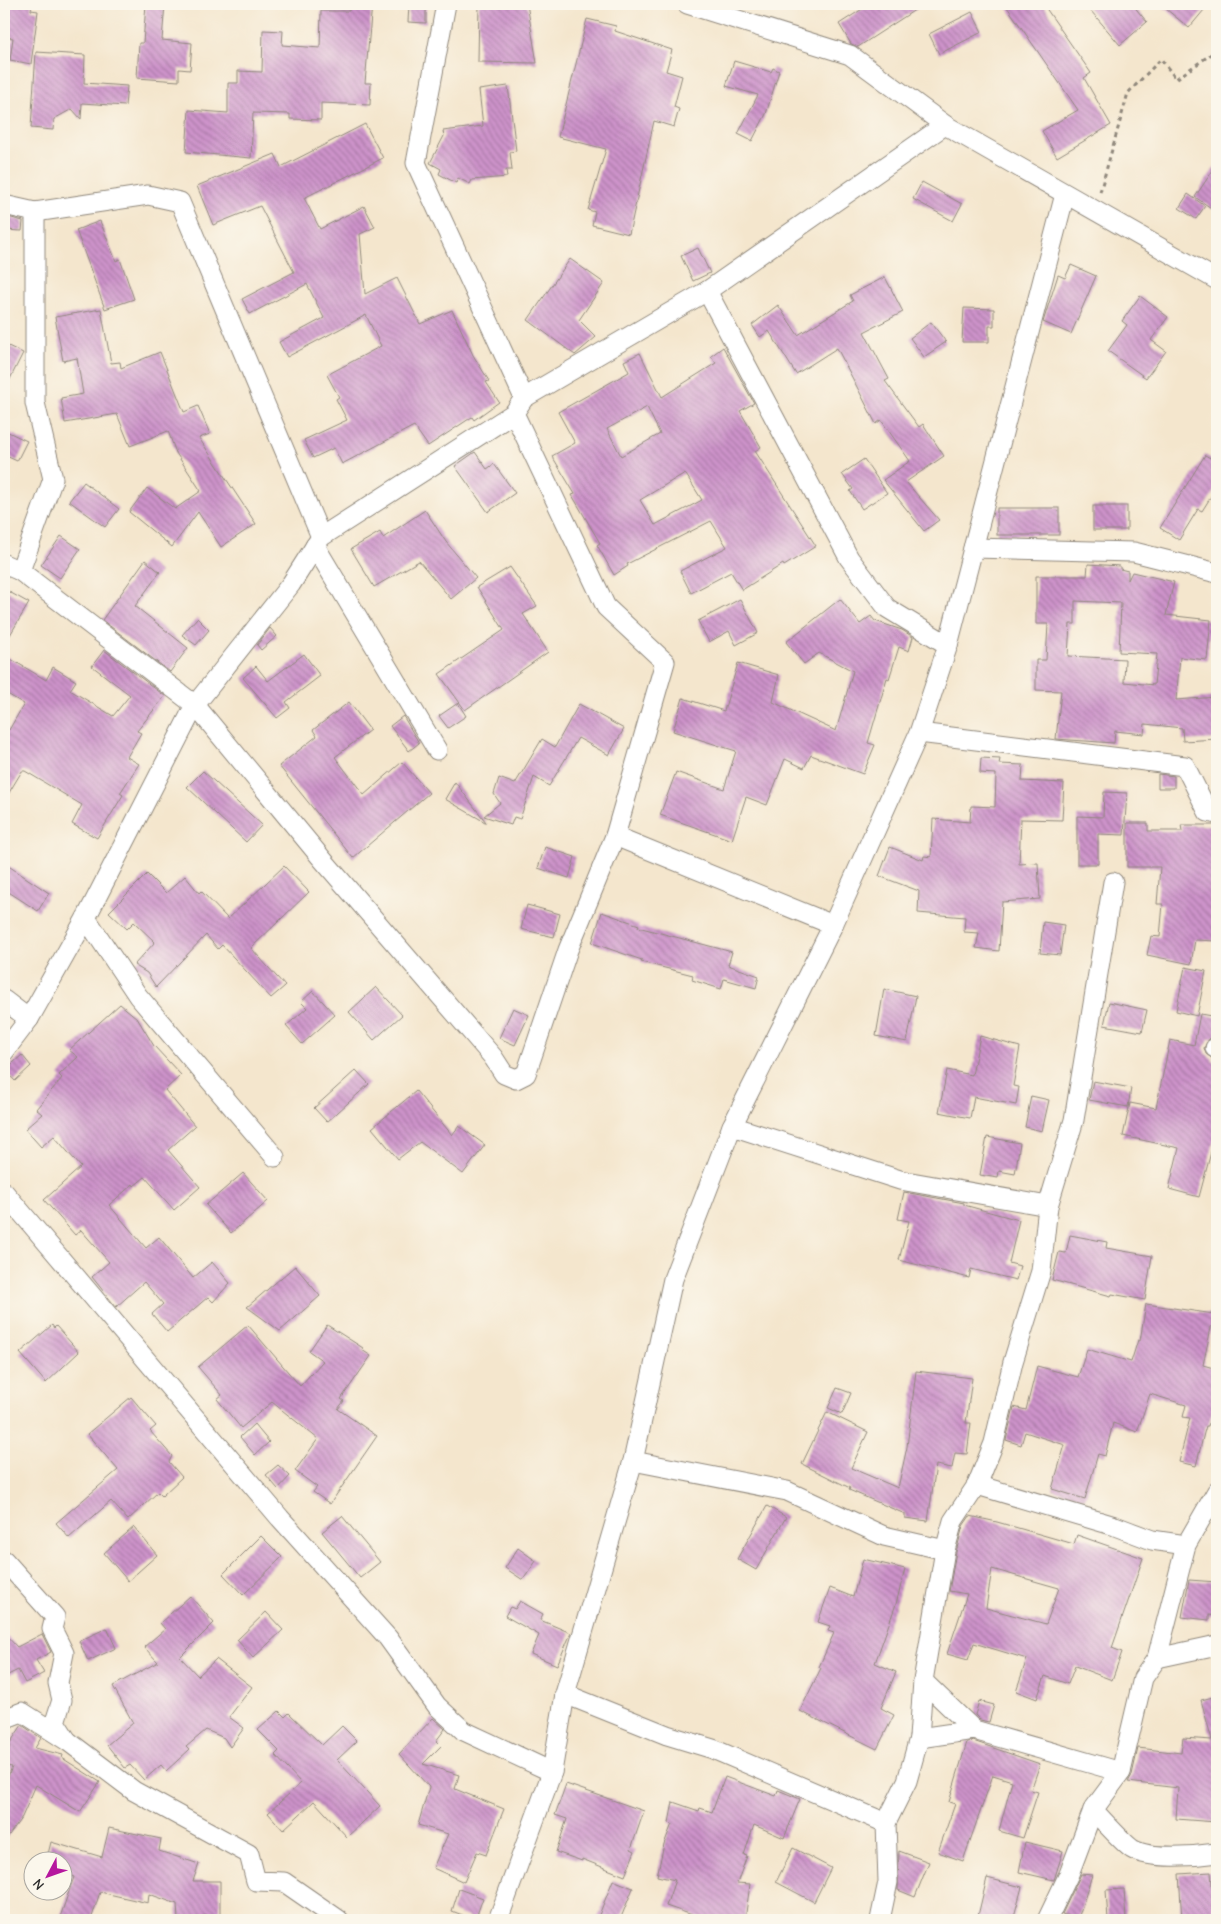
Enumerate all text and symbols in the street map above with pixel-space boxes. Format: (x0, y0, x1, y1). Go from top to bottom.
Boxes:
north arrow (22, 1852, 72, 1902)
text: N (29, 1875, 48, 1893)

